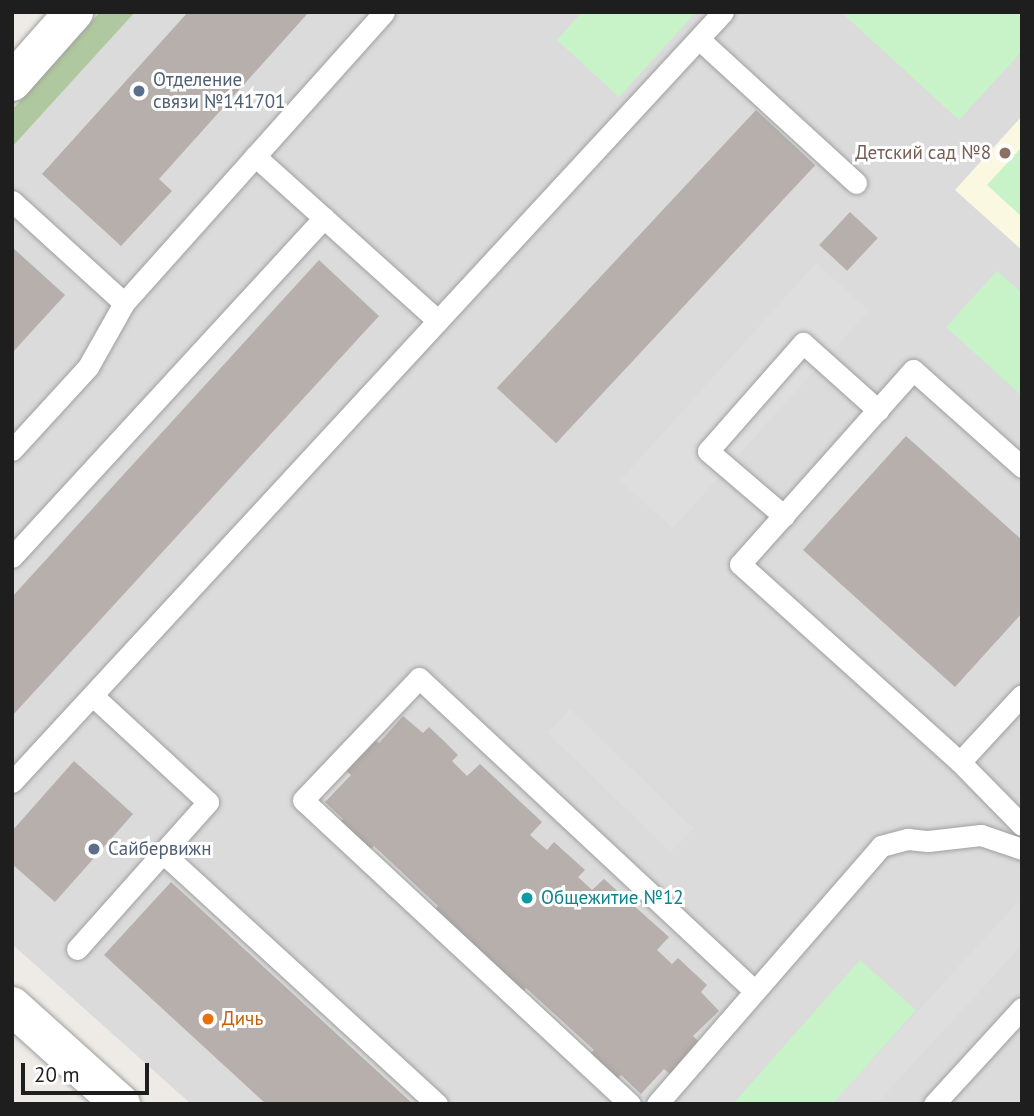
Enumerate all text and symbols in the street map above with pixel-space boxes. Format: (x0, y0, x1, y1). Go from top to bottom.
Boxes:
place label: Отделение связи №141701 (153, 69, 285, 113)
marker: Отделение связи №141701 (131, 83, 147, 99)
place label: Детский сад №8 (855, 142, 991, 164)
marker: Детский сад №8 (997, 145, 1013, 161)
place label: Сайбервижн (108, 838, 211, 860)
marker: Сайбервижн (86, 841, 102, 857)
place label: Общежитие №12 (541, 887, 684, 909)
marker: Общежитие №12 (519, 890, 535, 906)
place label: Дичь (222, 1008, 263, 1030)
marker: Дичь (200, 1011, 216, 1027)
scale bar (24, 1050, 152, 1094)
text: 20 m (34, 1061, 80, 1088)

